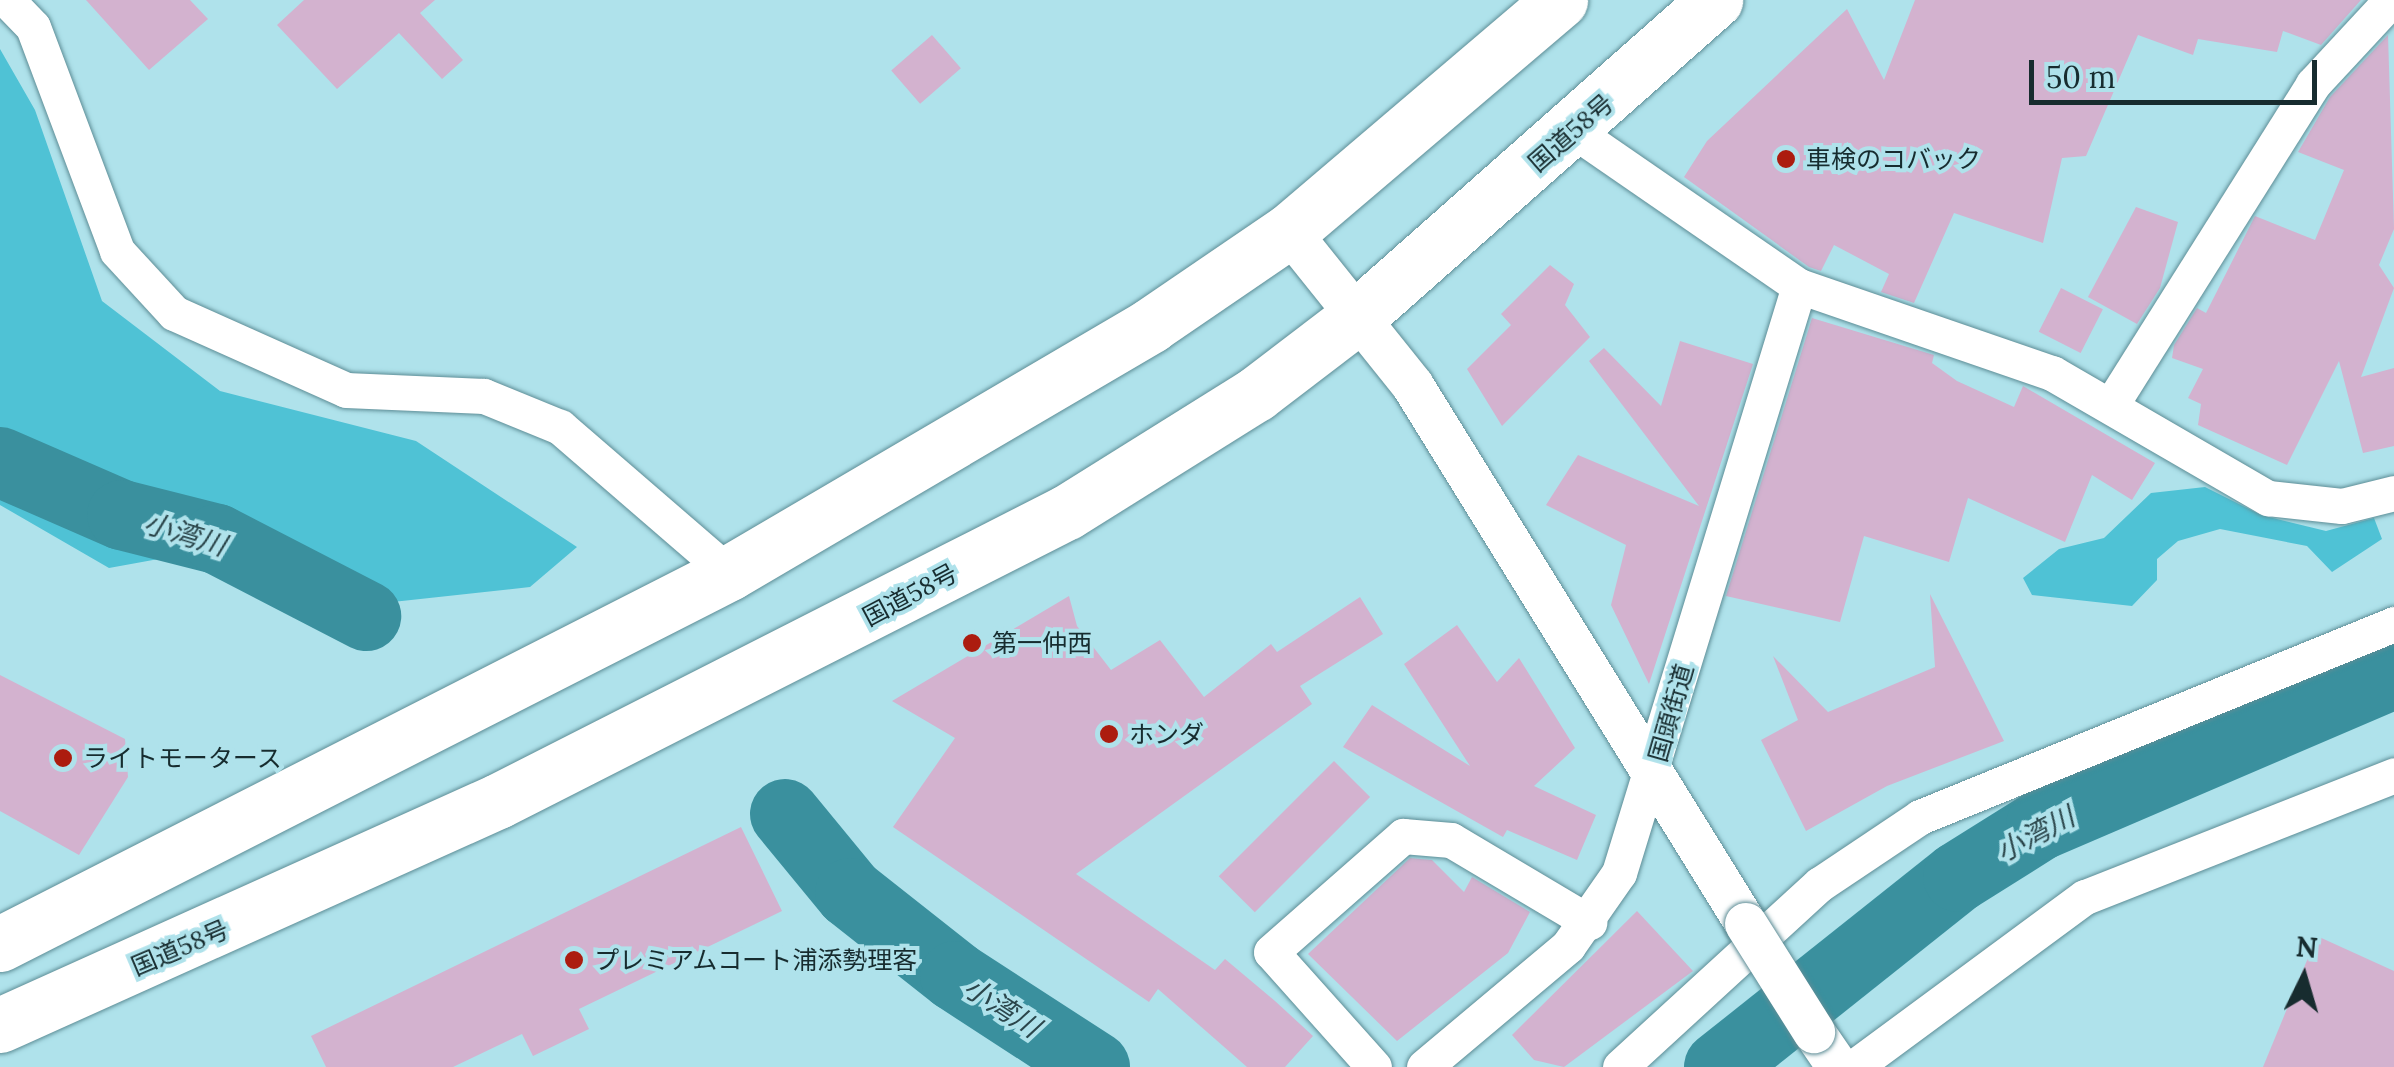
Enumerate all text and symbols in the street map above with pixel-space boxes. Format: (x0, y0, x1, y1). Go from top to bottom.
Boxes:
scale bar (2034, 40, 2322, 102)
text: 50 m (2046, 58, 2116, 96)
street label: 国道58号 (1522, 88, 1620, 178)
place label: 車検のコバック (1806, 144, 1981, 174)
marker: 車検のコバック (1775, 148, 1797, 170)
water label: 小湾川 (140, 506, 230, 562)
street label: 国道58号 (858, 558, 962, 632)
place label: 第一仲西 (992, 628, 1092, 658)
marker: 第一仲西 (961, 632, 983, 654)
street label: 国頭街道 (1643, 661, 1699, 765)
place label: ホンダ (1129, 719, 1204, 749)
marker: ホンダ (1098, 723, 1120, 745)
place label: ライトモータース (83, 743, 283, 773)
marker: ライトモータース (52, 747, 74, 769)
water label: 小湾川 (1990, 799, 2080, 869)
street label: 国道58号 (127, 914, 233, 982)
north arrow (2254, 927, 2354, 1027)
text: N (2294, 928, 2319, 966)
place label: プレミアムコート浦添勢理客 (594, 945, 919, 975)
marker: プレミアムコート浦添勢理客 (563, 949, 585, 971)
water label: 小湾川 (958, 970, 1046, 1044)

